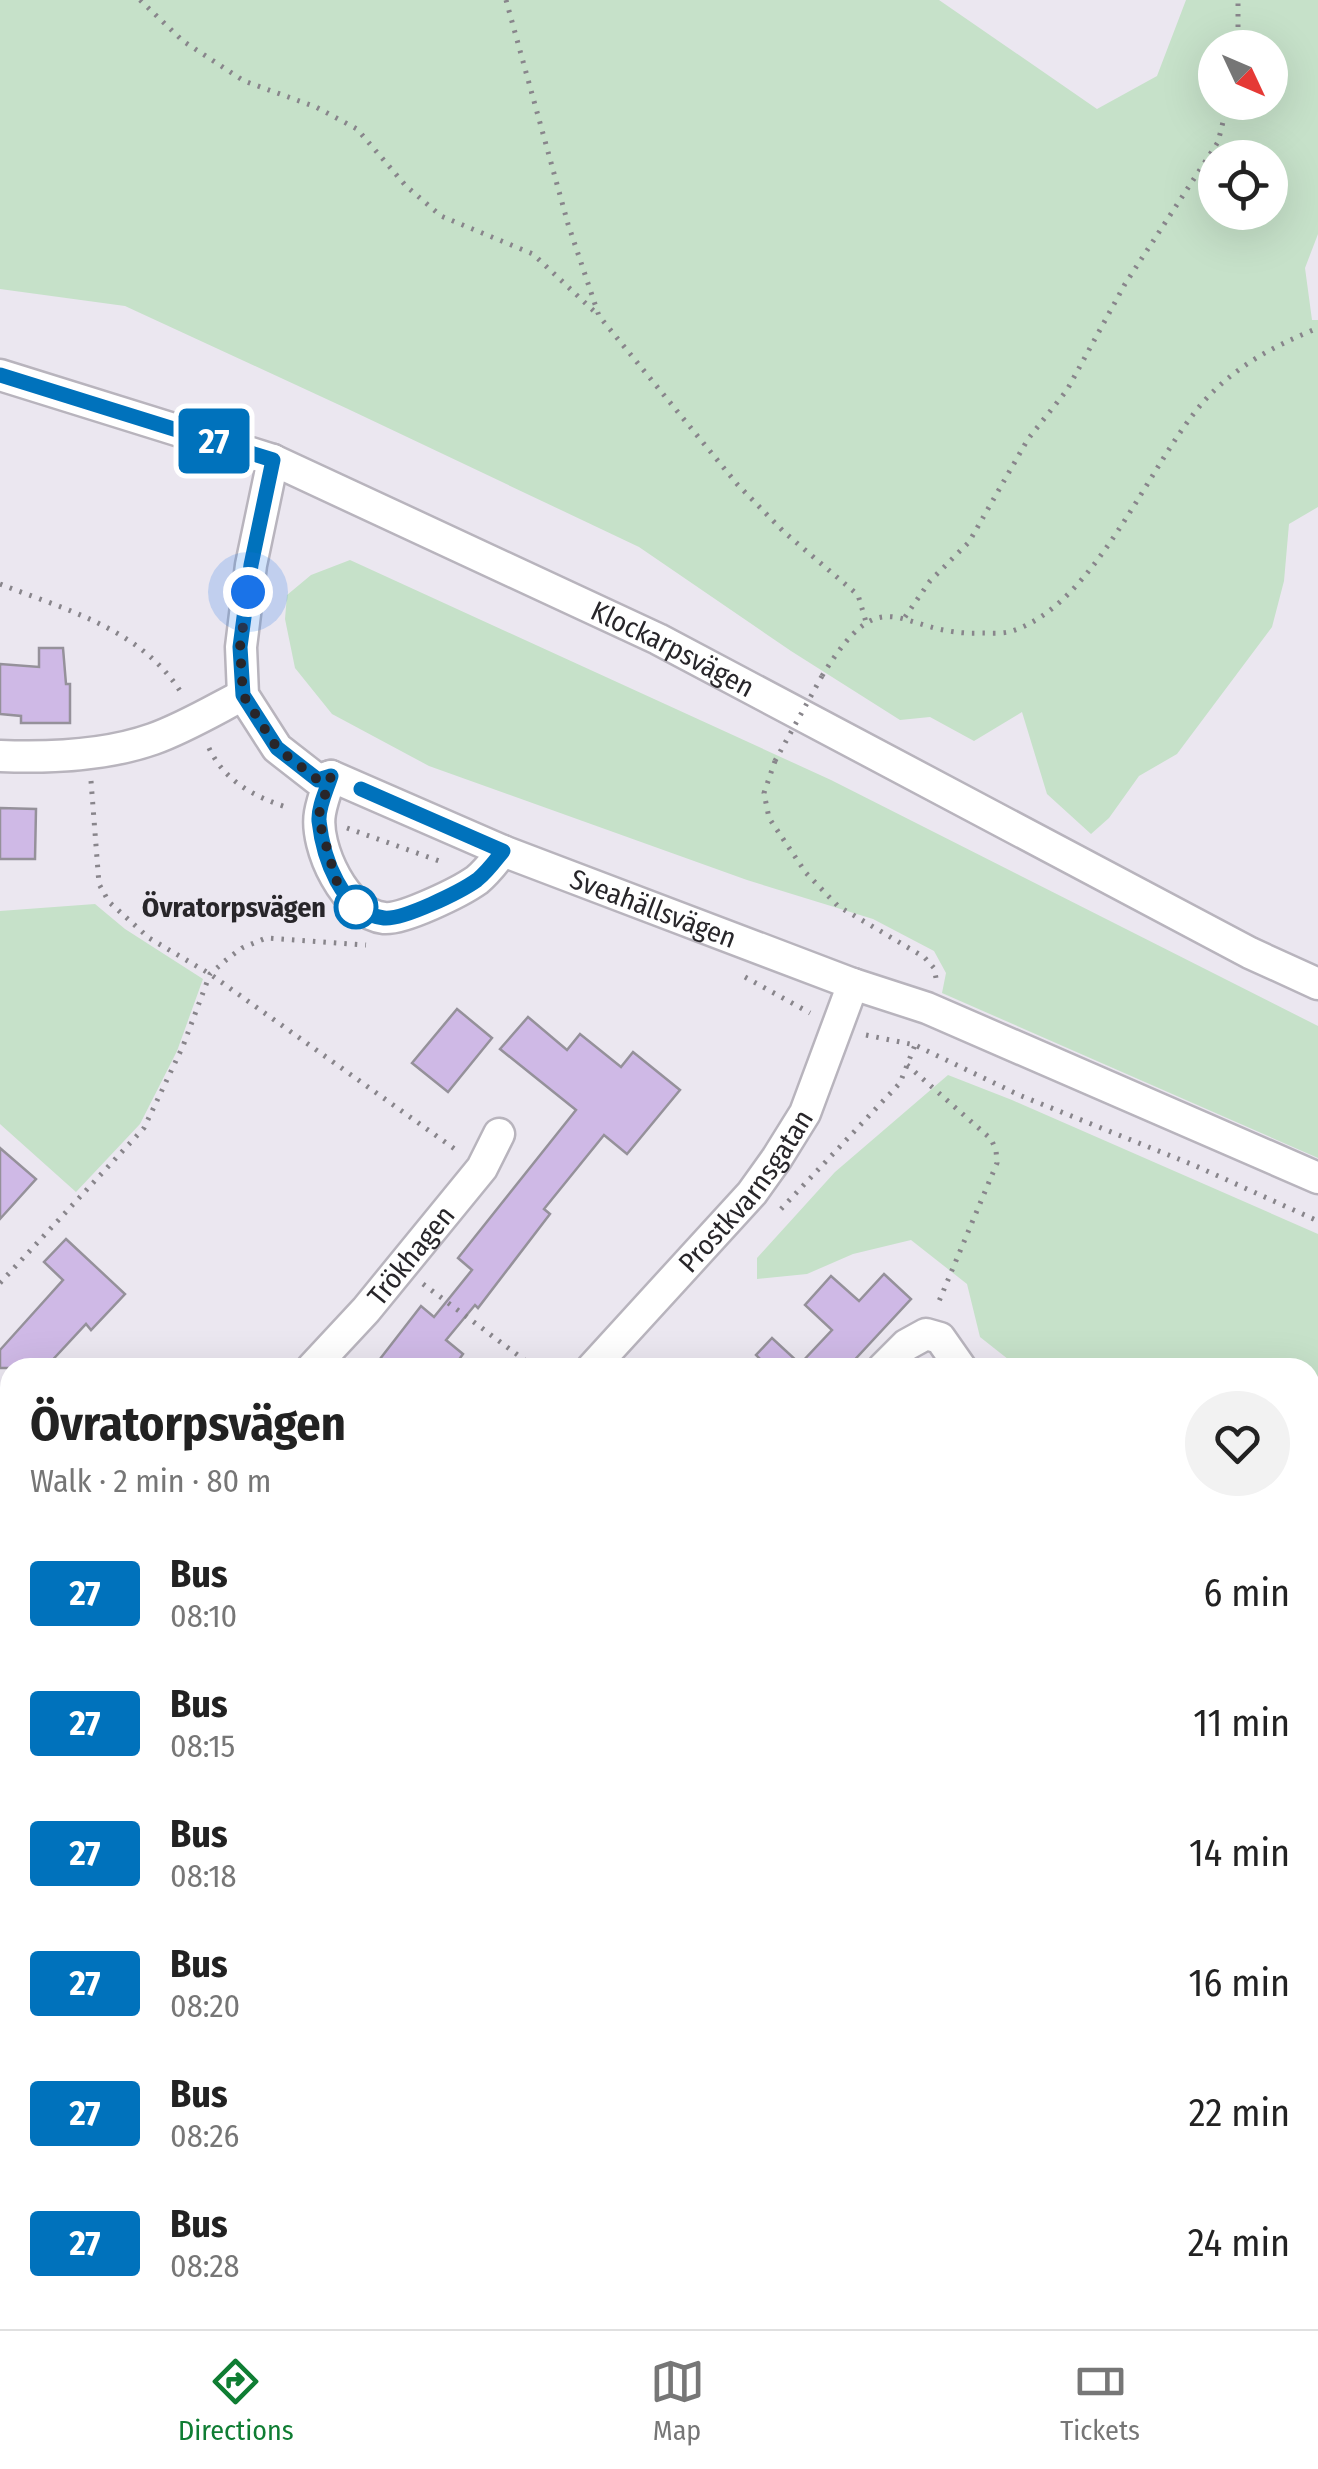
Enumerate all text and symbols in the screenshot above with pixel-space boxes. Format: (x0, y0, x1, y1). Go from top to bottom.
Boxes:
north arrow (1198, 30, 1288, 120)
map controls (1198, 30, 1288, 230)
button: locate (1198, 140, 1288, 230)
line badge: 27 (169, 408, 259, 474)
text: 27 (199, 420, 229, 462)
your location (223, 567, 273, 617)
street label: Klockarpsvägen (586, 594, 760, 704)
street label: Sveahällsvägen (566, 862, 741, 955)
marker: Övratorpsvägen (335, 886, 377, 928)
place label: Övratorpsvägen (142, 891, 326, 924)
street label: Prostkvarnsgatan (672, 1104, 820, 1279)
street label: Trökhagen (361, 1199, 461, 1312)
button: heart (1185, 1391, 1290, 1496)
text: Övratorpsvägen (30, 1395, 346, 1453)
text: Walk · 2 min · 80 m (30, 1462, 271, 1500)
text: Bus (170, 1551, 228, 1597)
text: 6 min (1203, 1570, 1290, 1616)
text: 27 (70, 1572, 100, 1614)
text: 08:10 (170, 1597, 237, 1635)
text: Bus (170, 1681, 228, 1727)
text: 11 min (1193, 1700, 1290, 1746)
text: 27 (70, 1702, 100, 1744)
text: 08:15 (170, 1727, 235, 1765)
text: Bus (170, 1811, 228, 1857)
text: 14 min (1189, 1830, 1290, 1876)
text: 27 (70, 1832, 100, 1874)
text: 08:18 (170, 1857, 237, 1895)
text: Bus (170, 1941, 228, 1987)
text: 16 min (1189, 1960, 1290, 2006)
text: 27 (70, 1962, 100, 2004)
text: 08:20 (170, 1987, 240, 2025)
text: Bus (170, 2071, 228, 2117)
text: 22 min (1189, 2090, 1290, 2136)
text: 27 (70, 2092, 100, 2134)
text: 08:26 (170, 2117, 239, 2155)
text: Bus (170, 2201, 228, 2247)
text: 24 min (1188, 2220, 1290, 2266)
text: 27 (70, 2222, 100, 2264)
text: 08:28 (170, 2247, 240, 2285)
tab: Directions (178, 2354, 294, 2447)
tab: Map (650, 2354, 705, 2447)
tab: Tickets (1060, 2354, 1140, 2447)

